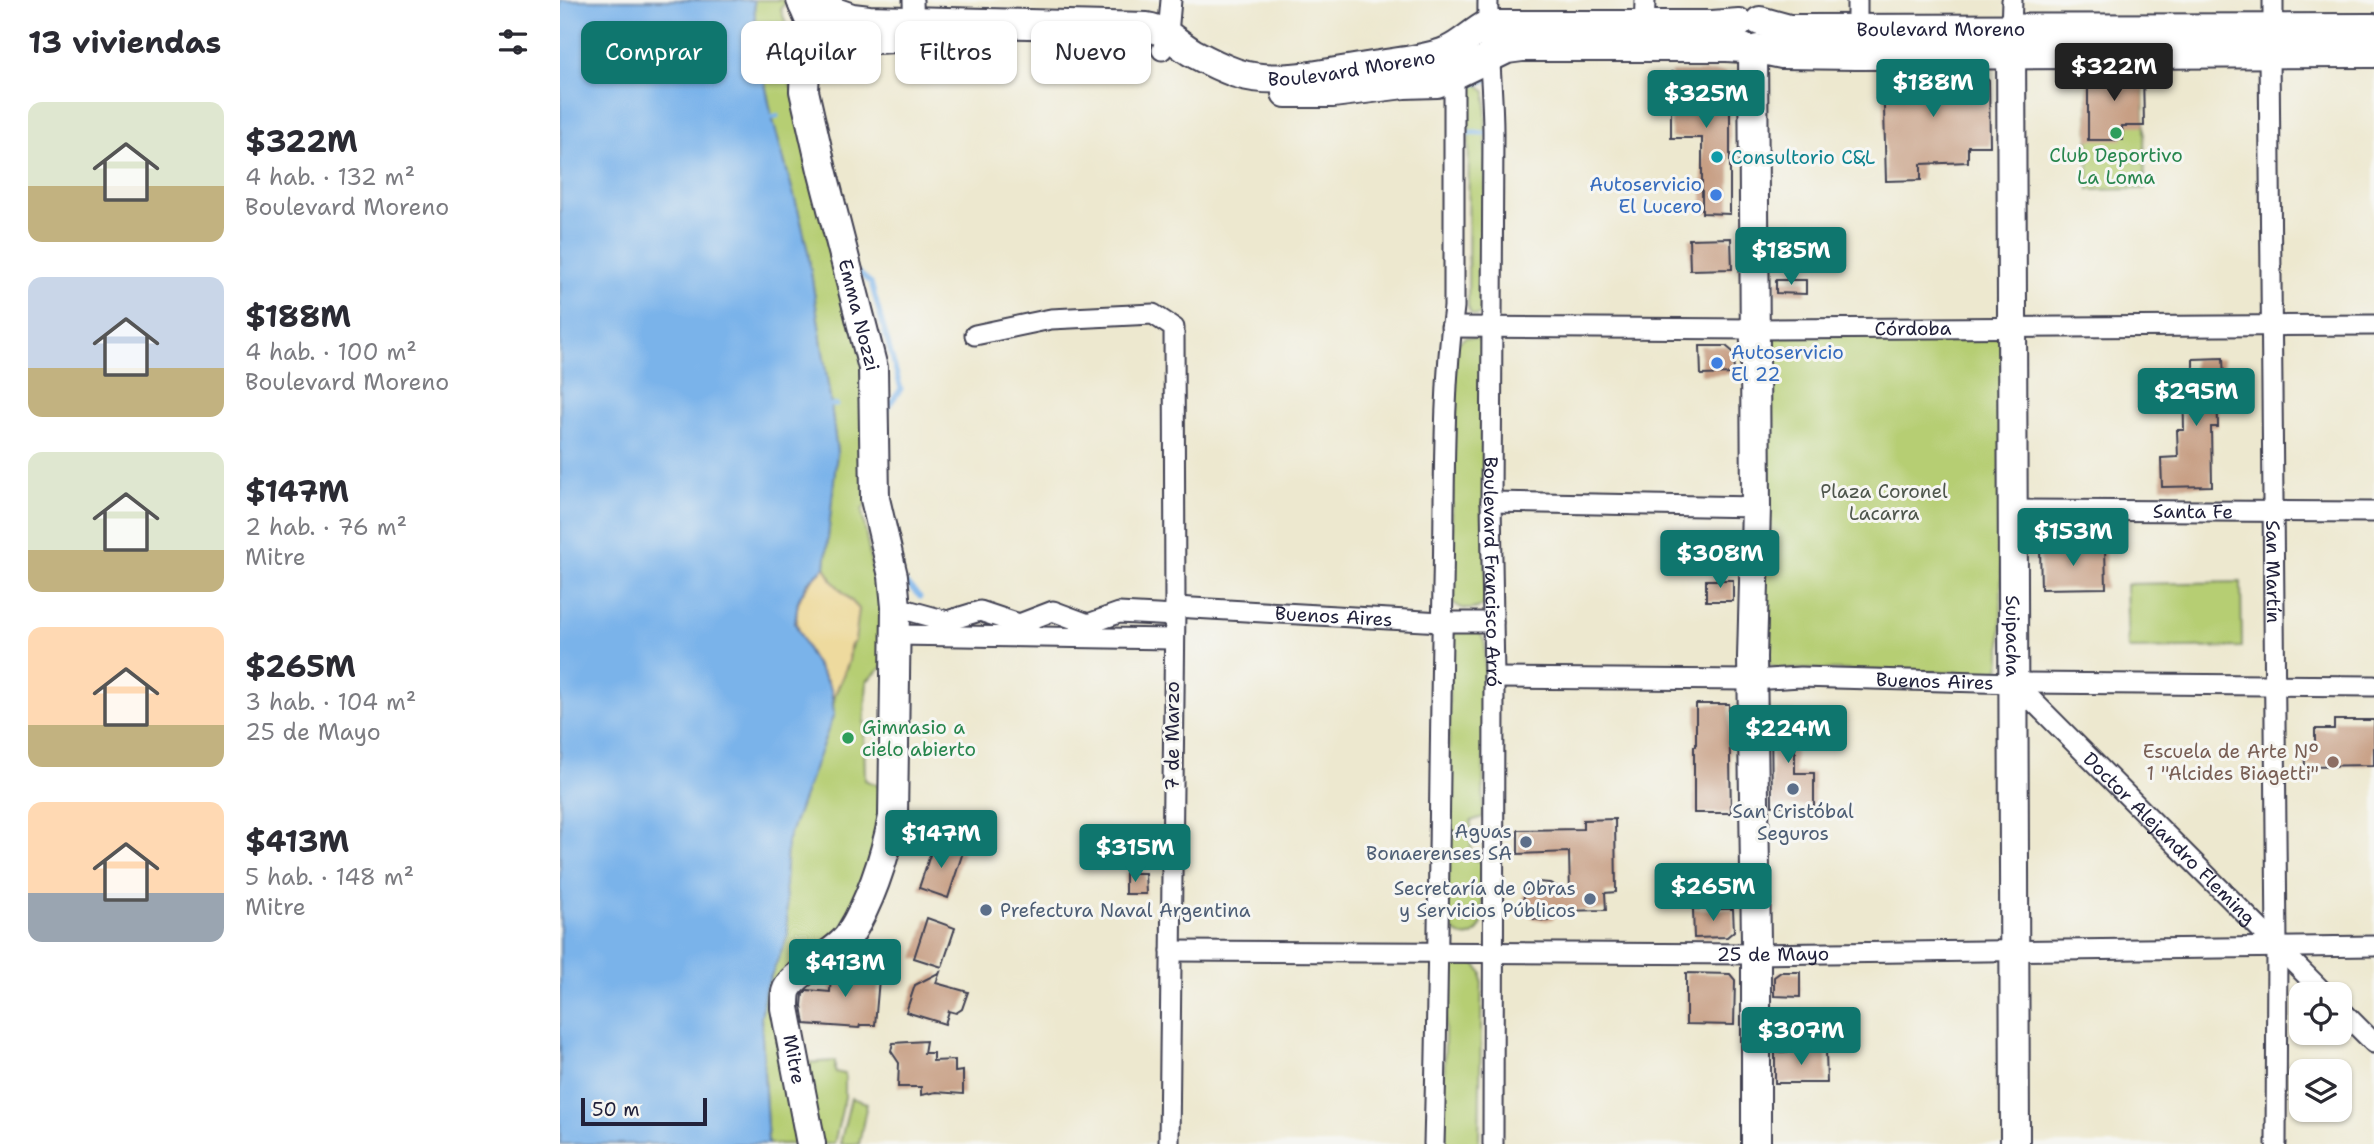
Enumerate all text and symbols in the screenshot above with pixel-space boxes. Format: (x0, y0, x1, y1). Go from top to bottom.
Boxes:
street label: Boulevard Moreno (1857, 16, 2025, 41)
chip: Comprar (581, 21, 727, 84)
chip: Alquilar (741, 21, 881, 84)
chip: Filtros (895, 21, 1017, 84)
chip: Nuevo (1031, 21, 1151, 84)
text: 13 viviendas (28, 22, 221, 63)
icon: filters (494, 23, 532, 61)
street label: Boulevard Moreno (1268, 43, 1438, 91)
pin: $322M (2065, 43, 2163, 103)
text: $322M (2071, 51, 2157, 81)
pin: $188M (1884, 60, 1982, 119)
text: $188M (1892, 67, 1974, 97)
pin: $325M (1657, 71, 1755, 130)
text: $325M (1664, 78, 1748, 108)
text: $322M (245, 121, 358, 162)
marker: Club Deportivo La Loma (2108, 125, 2124, 141)
icon: home (84, 130, 168, 214)
place label: Club Deportivo La Loma (2049, 143, 2183, 190)
place label: Consultorio C&L (1731, 145, 1875, 170)
marker: Consultorio C&L (1709, 149, 1725, 165)
text: 4 hab. · 132 m² (245, 162, 415, 192)
place label: Autoservicio El Lucero (1589, 172, 1702, 219)
marker: Autoservicio El Lucero (1708, 187, 1724, 203)
text: Boulevard Moreno (245, 192, 449, 222)
pin: $185M (1742, 228, 1840, 287)
text: $185M (1751, 235, 1831, 265)
street label: Emma Nozzi (833, 256, 886, 374)
text: $188M (245, 296, 351, 337)
icon: home (84, 305, 168, 389)
street label: Córdoba (1874, 315, 1952, 341)
text: 4 hab. · 100 m² (245, 337, 417, 367)
place label: Autoservicio El 22 (1731, 340, 1844, 387)
marker: Autoservicio El 22 (1709, 355, 1725, 371)
text: Boulevard Moreno (245, 367, 449, 397)
pin: $295M (2147, 368, 2245, 428)
text: $295M (2154, 376, 2238, 406)
street label: Boulevard Francisco Arró (1478, 457, 1507, 687)
text: $147M (245, 471, 349, 512)
park label: Plaza Coronel Lacarra (1820, 479, 1948, 526)
icon: home (84, 480, 168, 564)
street label: Santa Fe (2153, 498, 2233, 524)
pin: $153M (2024, 508, 2122, 568)
text: 2 hab. · 76 m² (245, 512, 407, 542)
text: $153M (2033, 516, 2113, 546)
street label: San Martín (2261, 520, 2287, 623)
pin: $308M (1671, 530, 1769, 590)
text: $308M (1676, 538, 1764, 568)
text: Mitre (245, 542, 306, 572)
street label: Suipacha (2001, 595, 2026, 677)
street label: Buenos Aires (1274, 600, 1393, 632)
text: $265M (245, 646, 356, 687)
icon: home (84, 655, 168, 739)
street label: Buenos Aires (1876, 667, 1994, 695)
street label: 7 de Marzo (1160, 681, 1185, 791)
text: 3 hab. · 104 m² (245, 687, 416, 717)
pin: $224M (1739, 706, 1837, 765)
text: $224M (1745, 713, 1831, 743)
place label: Gimnasio a cielo abierto (862, 715, 976, 762)
text: 25 de Mayo (245, 717, 381, 747)
marker: Gimnasio a cielo abierto (840, 730, 856, 746)
place label: Escuela de Arte N° 1 "Alcides Biagetti" (2143, 739, 2319, 786)
street label: Doctor Alejandro Fleming (2078, 746, 2261, 930)
marker: Escuela de Arte N° 1 "Alcides Biagetti" (2325, 754, 2341, 770)
marker: San Cristóbal Seguros (1785, 781, 1801, 797)
place label: San Cristóbal Seguros (1732, 799, 1854, 846)
pin: $147M (892, 810, 990, 870)
text: $147M (901, 818, 981, 848)
place label: Aguas Bonaerenses SA (1366, 819, 1512, 866)
text: $413M (245, 821, 349, 862)
pin: $315M (1086, 824, 1184, 884)
icon: home (84, 830, 168, 914)
text: $315M (1095, 832, 1175, 862)
marker: Aguas Bonaerenses SA (1518, 834, 1534, 850)
text: 5 hab. · 148 m² (245, 862, 414, 892)
pin: $265M (1664, 864, 1762, 923)
text: $265M (1671, 871, 1755, 901)
place label: Secretaría de Obras y Servicios Públicos (1394, 876, 1576, 923)
marker: Secretaría de Obras y Servicios Públicos (1582, 891, 1598, 907)
text: Mitre (245, 892, 306, 922)
place label: Prefectura Naval Argentina (1000, 898, 1251, 923)
marker: Prefectura Naval Argentina (978, 902, 994, 918)
pin: $413M (796, 940, 894, 999)
street label: 25 de Mayo (1717, 941, 1829, 967)
text: $413M (805, 947, 885, 977)
map controls (2289, 982, 2352, 1122)
button: locate (2289, 982, 2352, 1045)
pin: $307M (1752, 1007, 1850, 1067)
text: $307M (1758, 1015, 1844, 1045)
street label: Mitre (778, 1032, 812, 1086)
button: layers (2289, 1059, 2352, 1122)
scale bar (581, 1095, 707, 1127)
text: 50 m (592, 1097, 640, 1122)

